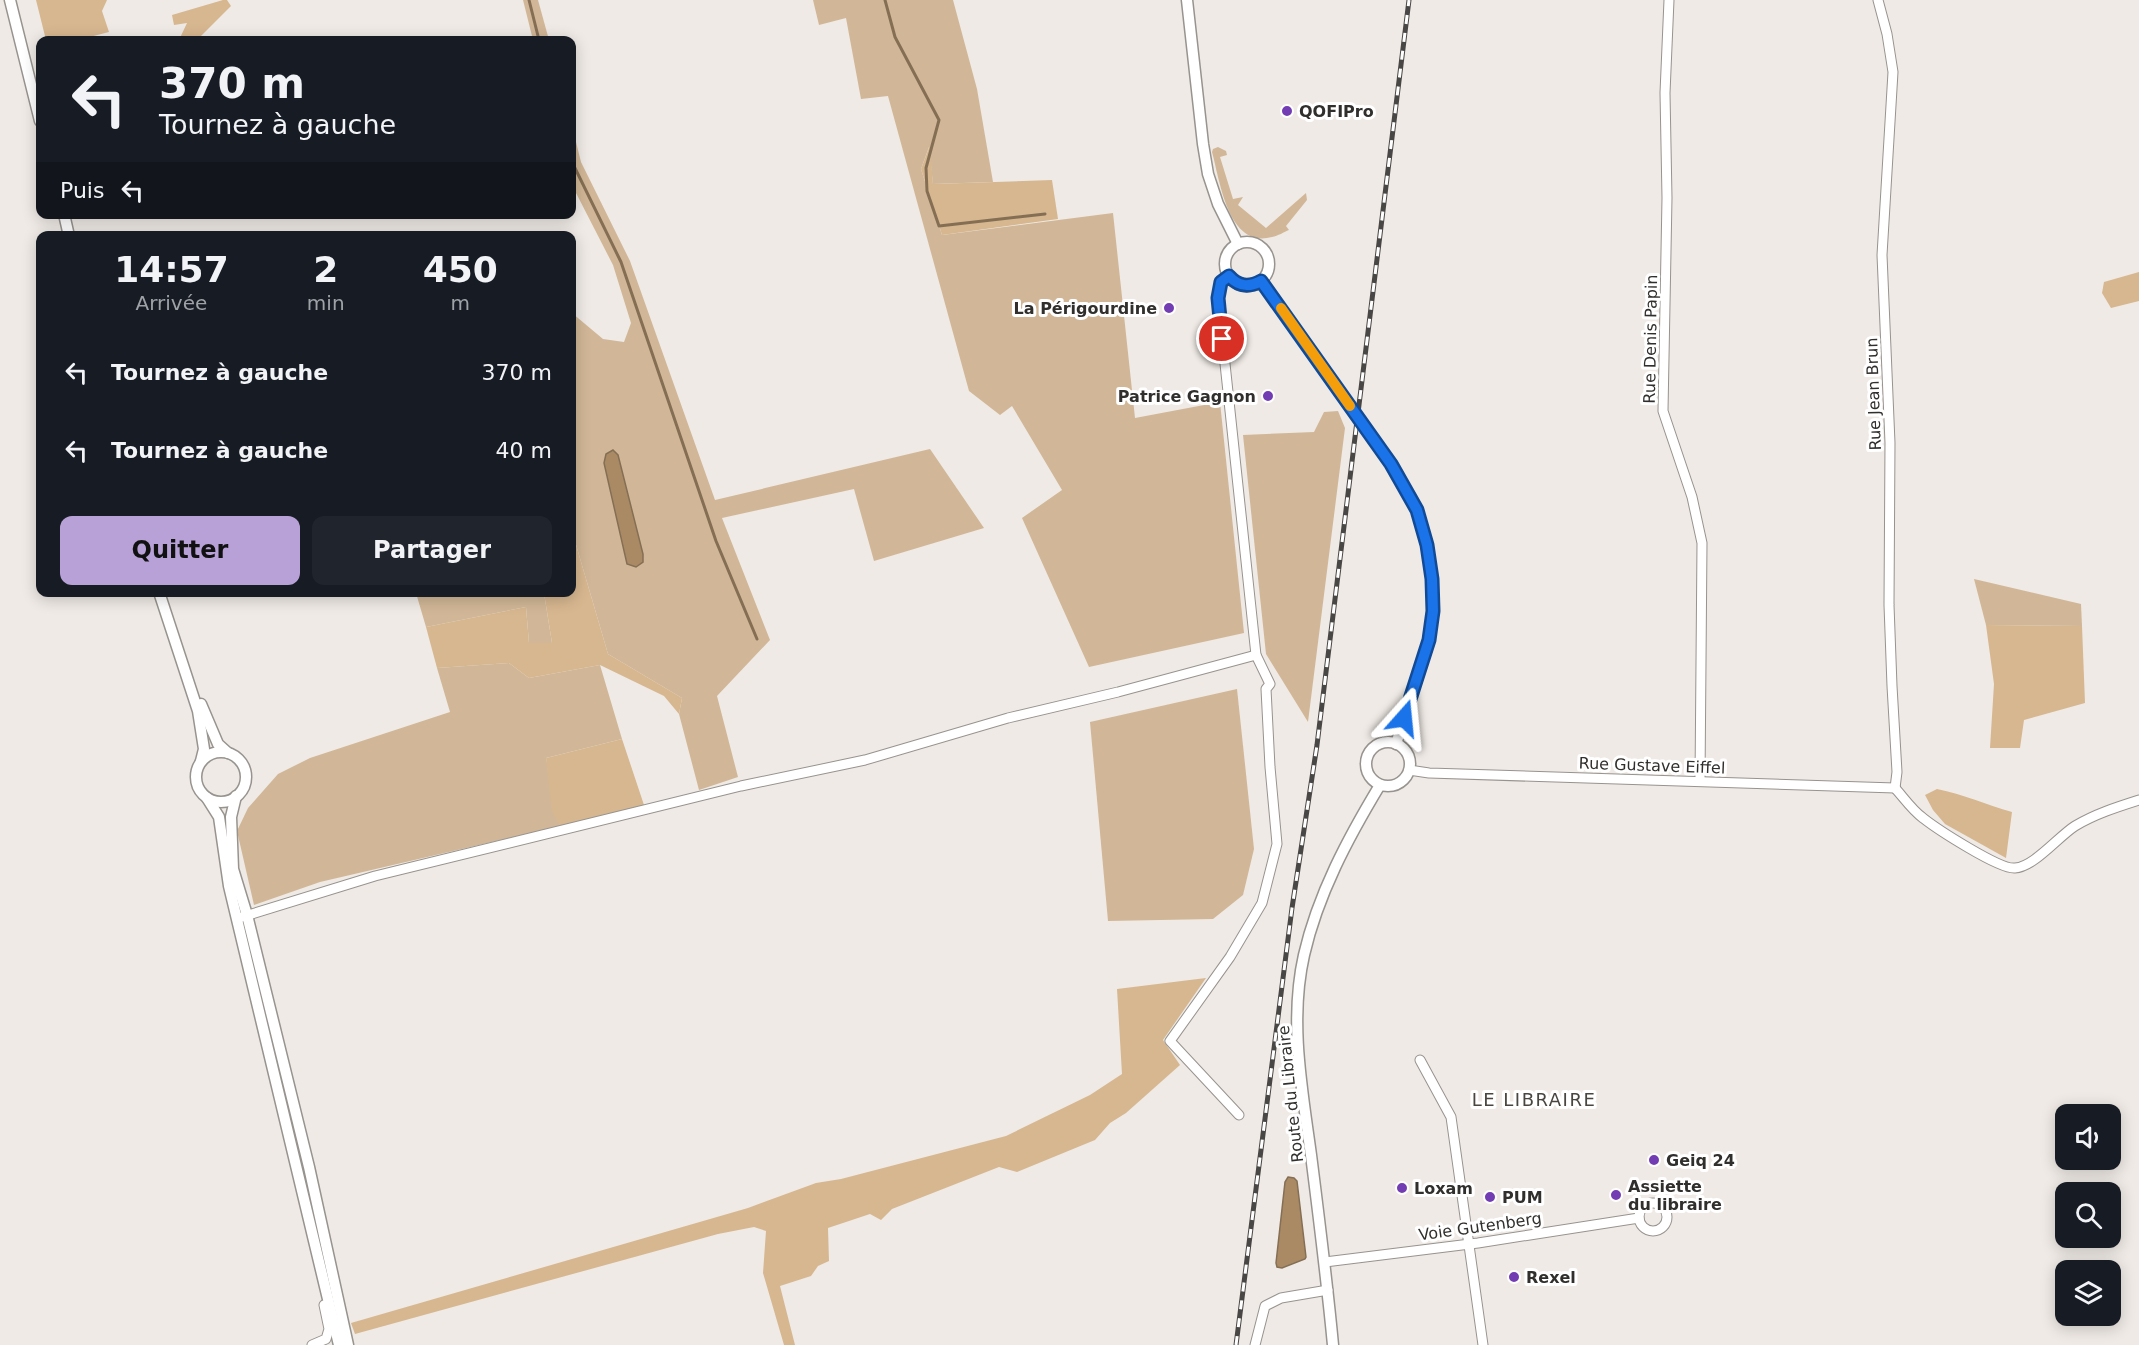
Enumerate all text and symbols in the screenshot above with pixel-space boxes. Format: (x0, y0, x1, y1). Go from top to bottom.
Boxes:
text: 370 m (159, 59, 305, 108)
icon: left (60, 60, 138, 138)
place label: QOFIPro (1299, 102, 1374, 121)
marker: QOFIPro (1280, 104, 1294, 118)
text: Tournez à gauche (159, 109, 396, 140)
icon: left (116, 174, 149, 207)
text: Puis (60, 178, 104, 203)
text: 14:57 (114, 249, 229, 290)
text: 2 (313, 249, 338, 290)
text: 450 (423, 249, 498, 290)
street label: Rue Denis Papin (1640, 274, 1661, 404)
text: Arrivée (136, 291, 207, 315)
text: min (307, 291, 345, 315)
text: m (451, 291, 470, 315)
place label: La Périgourdine (1014, 299, 1157, 318)
marker: La Périgourdine (1162, 301, 1176, 315)
pin (1196, 313, 1247, 364)
icon: arrive (1205, 322, 1238, 355)
street label: Rue Jean Brun (1862, 337, 1885, 451)
icon: left (60, 356, 93, 389)
text: Tournez à gauche (111, 360, 328, 385)
text: 370 m (482, 360, 552, 385)
place label: Patrice Gagnon (1118, 387, 1256, 406)
marker: Patrice Gagnon (1261, 389, 1275, 403)
icon: left (60, 434, 93, 467)
text: Tournez à gauche (111, 438, 328, 463)
text: 40 m (496, 438, 552, 463)
button: Quitter (60, 516, 300, 585)
button: Partager (312, 516, 552, 585)
position arrow (1372, 686, 1436, 750)
street label: Rue Gustave Eiffel (1578, 753, 1726, 778)
street label: Route du Libraire (1274, 1025, 1307, 1163)
district label: LE LIBRAIRE (1472, 1089, 1596, 1110)
map controls (2055, 1104, 2121, 1326)
button: sound (2055, 1104, 2121, 1170)
place label: Geiq 24 (1666, 1151, 1735, 1170)
marker: Geiq 24 (1647, 1153, 1661, 1167)
place label: Assiette du libraire (1628, 1177, 1722, 1214)
place label: Loxam (1414, 1179, 1473, 1198)
marker: Loxam (1395, 1181, 1409, 1195)
button: search (2055, 1182, 2121, 1248)
place label: PUM (1502, 1188, 1543, 1207)
marker: Assiette du libraire (1609, 1188, 1623, 1202)
marker: PUM (1483, 1190, 1497, 1204)
street label: Voie Gutenberg (1417, 1208, 1543, 1245)
button: layers (2055, 1260, 2121, 1326)
place label: Rexel (1526, 1268, 1576, 1287)
marker: Rexel (1507, 1270, 1521, 1284)

